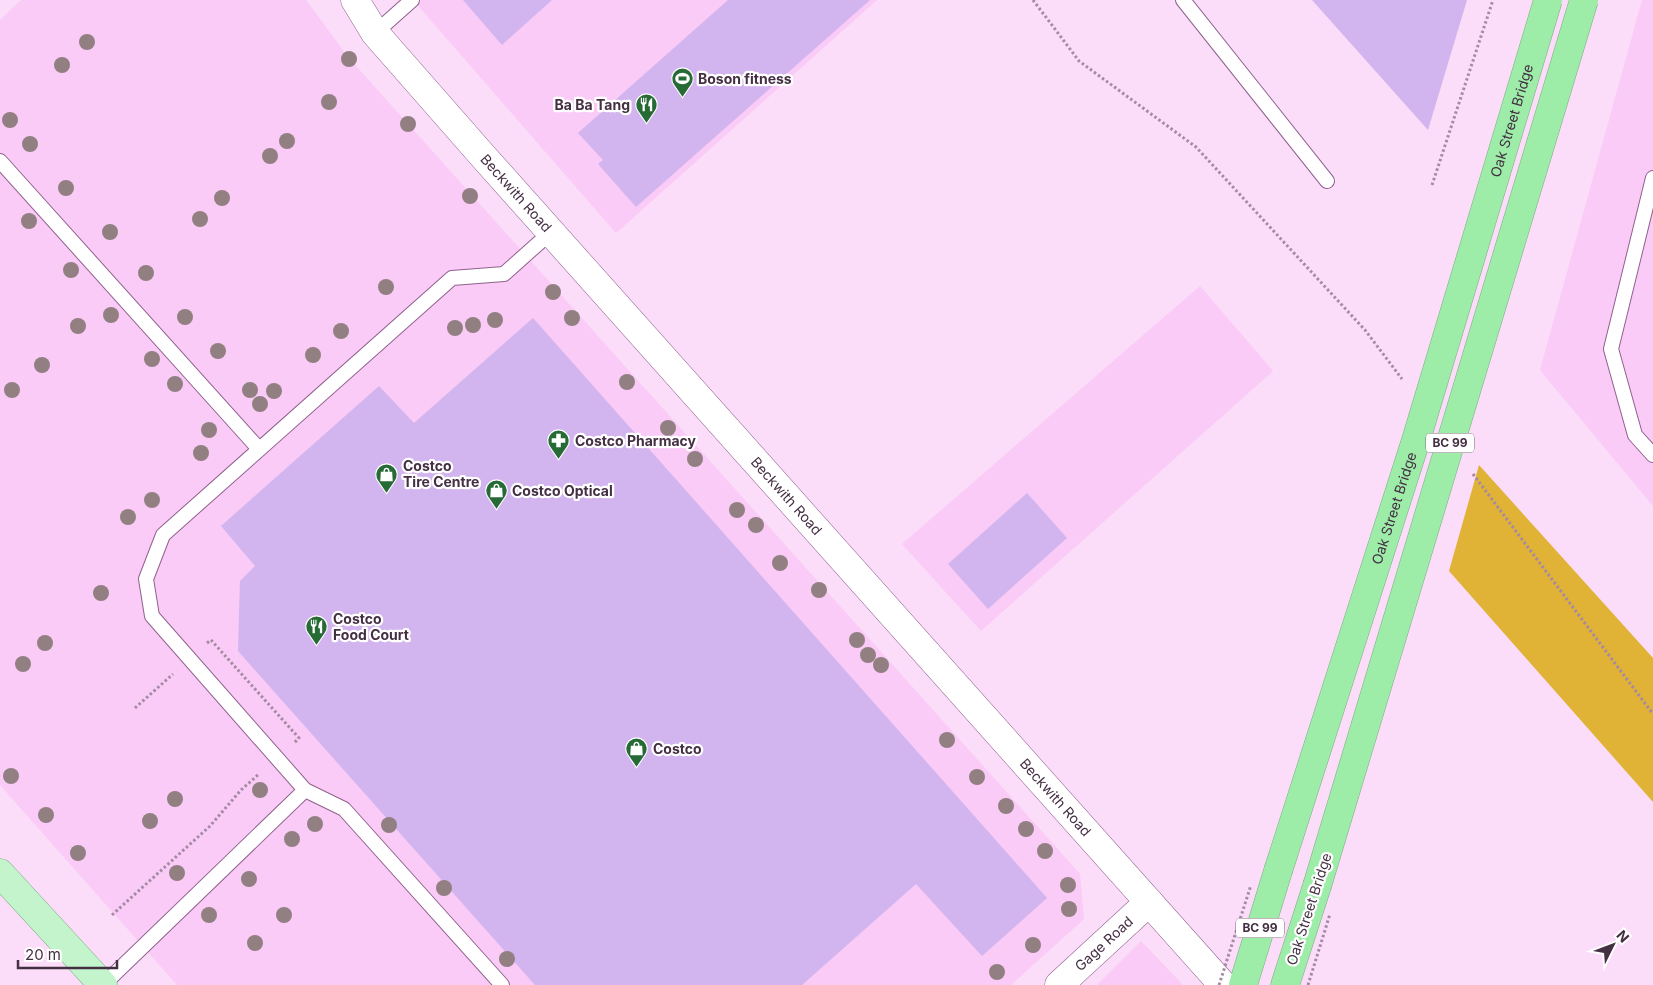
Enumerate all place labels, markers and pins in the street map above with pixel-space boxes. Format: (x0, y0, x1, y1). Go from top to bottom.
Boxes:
sports icon: Boson fitness (670, 67, 694, 98)
place label: Boson fitness (698, 70, 792, 87)
restaurant icon: Ba Ba Tang (634, 93, 658, 124)
place label: Ba Ba Tang (555, 96, 630, 113)
pharmacy icon: Costco Pharmacy (547, 429, 571, 460)
place label: Costco Pharmacy (575, 432, 697, 449)
place label: Costco Tire Centre (403, 457, 479, 490)
shop icon: Costco Tire Centre (375, 462, 399, 493)
shop icon: Costco Optical (484, 479, 508, 510)
place label: Costco Optical (512, 482, 613, 499)
place label: Costco Food Court (333, 610, 409, 643)
restaurant icon: Costco Food Court (305, 615, 329, 646)
shop icon: Costco (625, 737, 649, 768)
place label: Costco (653, 740, 702, 757)

